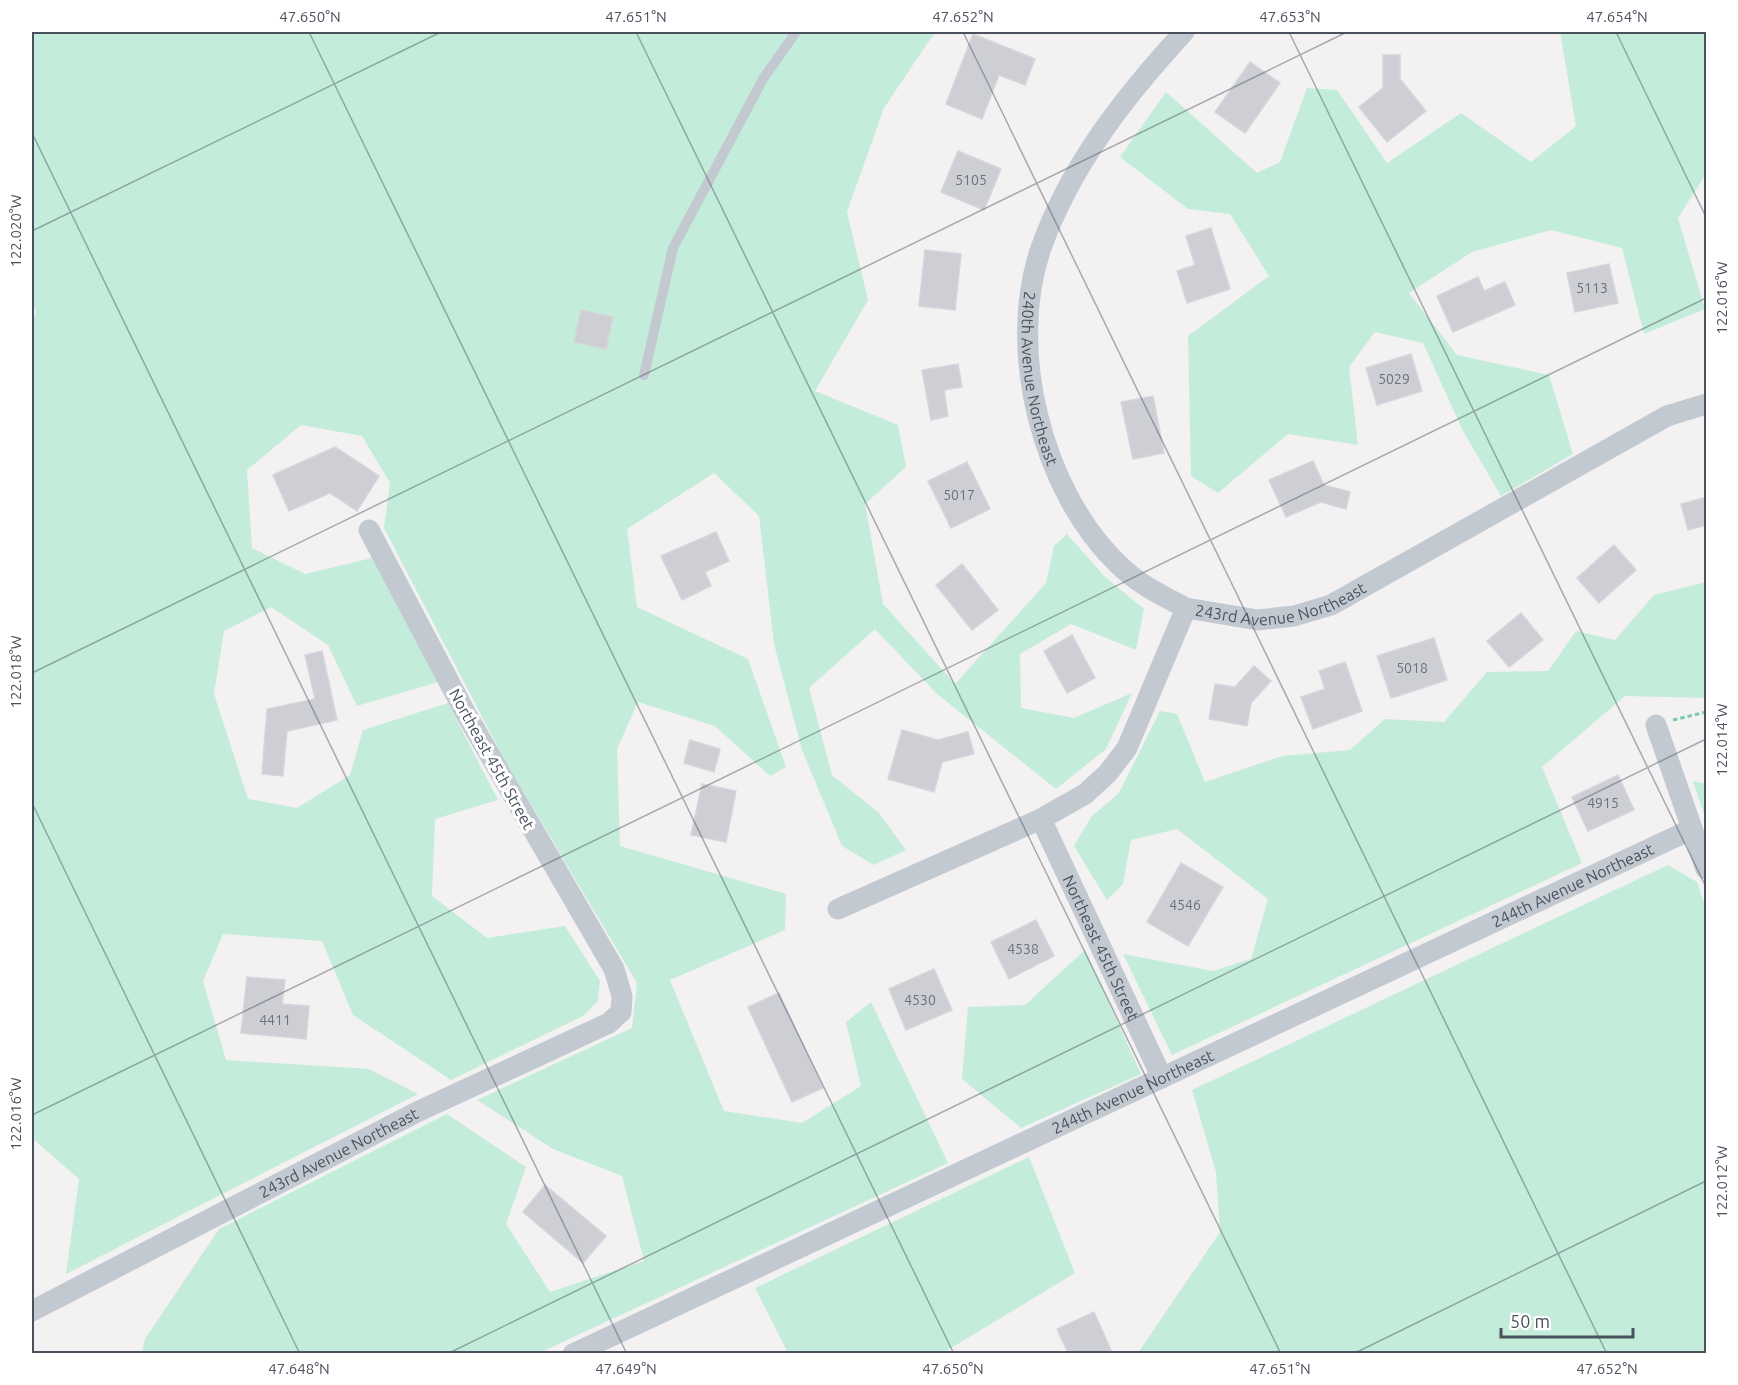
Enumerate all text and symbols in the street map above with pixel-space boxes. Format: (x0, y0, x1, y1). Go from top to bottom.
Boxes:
text: 47.650°N (279, 8, 341, 25)
text: 47.651°N (605, 8, 667, 25)
text: 47.652°N (932, 8, 994, 25)
text: 47.653°N (1259, 8, 1321, 25)
text: 47.654°N (1586, 8, 1648, 25)
house number: 5105 (955, 172, 987, 188)
text: 122.020°W (7, 194, 24, 268)
text: 122.016°W (1713, 261, 1730, 335)
house number: 5113 (1576, 280, 1608, 296)
street label: 240th Avenue Northeast (1019, 290, 1062, 469)
house number: 5029 (1378, 371, 1410, 387)
house number: 5017 (943, 487, 975, 503)
street label: 243rd Avenue Northeast (1194, 578, 1369, 629)
text: 122.018°W (7, 635, 24, 709)
house number: 5018 (1396, 660, 1428, 676)
street label: Northeast 45th Street (446, 686, 539, 833)
text: 122.014°W (1713, 703, 1730, 777)
house number: 4915 (1587, 795, 1619, 811)
street label: 244th Avenue Northeast (1489, 839, 1657, 931)
street label: Northeast 45th Street (1059, 872, 1143, 1024)
house number: 4546 (1169, 897, 1201, 913)
house number: 4538 (1007, 941, 1039, 957)
house number: 4530 (904, 992, 936, 1008)
house number: 4411 (259, 1012, 291, 1028)
street label: 244th Avenue Northeast (1049, 1046, 1217, 1137)
text: 122.016°W (7, 1077, 24, 1151)
street label: 243rd Avenue Northeast (256, 1104, 422, 1201)
text: 122.012°W (1713, 1145, 1730, 1219)
scale bar (1501, 1301, 1633, 1339)
text: 50 m (1510, 1311, 1550, 1331)
text: 47.648°N (268, 1360, 330, 1377)
text: 47.649°N (595, 1360, 657, 1377)
text: 47.650°N (922, 1360, 984, 1377)
text: 47.651°N (1249, 1360, 1311, 1377)
text: 47.652°N (1576, 1360, 1638, 1377)

